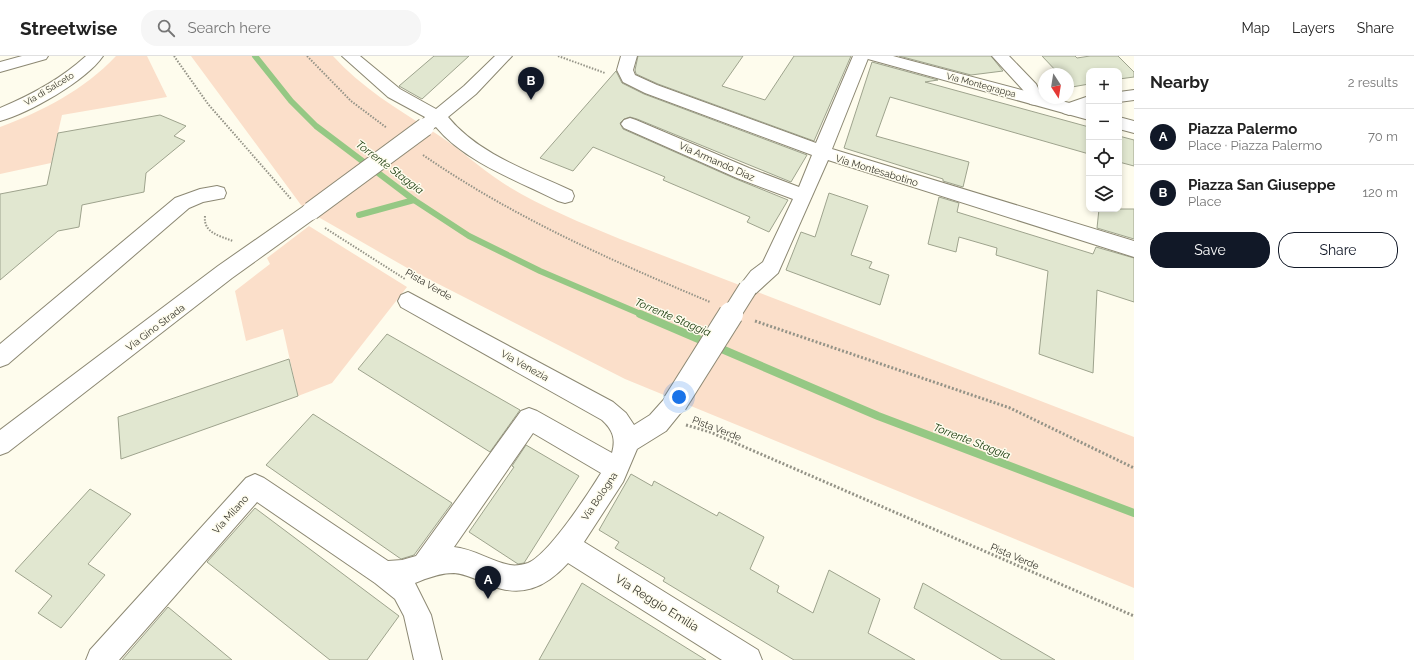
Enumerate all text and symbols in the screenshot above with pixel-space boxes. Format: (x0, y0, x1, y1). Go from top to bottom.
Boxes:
search box (141, 10, 421, 46)
text: Streetwise (20, 17, 117, 39)
icon: search (155, 17, 177, 39)
text: Search here (187, 19, 271, 37)
text: Map (1242, 20, 1270, 36)
text: Layers (1292, 20, 1335, 36)
text: Share (1357, 20, 1394, 36)
pin: B (518, 67, 544, 100)
north arrow (1038, 68, 1074, 104)
map controls (1086, 68, 1122, 212)
button: + (1086, 68, 1122, 104)
street label: Via di Salceto (22, 70, 76, 108)
street label: Via Montegrappa (945, 71, 1017, 99)
text: Nearby (1150, 72, 1209, 92)
text: 2 results (1348, 75, 1398, 90)
button: − (1086, 104, 1122, 140)
text: Piazza Palermo (1188, 120, 1297, 138)
text: A (1159, 129, 1167, 144)
text: 70 m (1368, 129, 1398, 144)
water label: Torrente Staggia (353, 138, 426, 197)
text: Place · Piazza Palermo (1188, 138, 1322, 153)
street label: Via Armando Diaz (677, 140, 756, 183)
button: locate (1086, 140, 1122, 176)
street label: Via Montesabotino (834, 153, 920, 188)
button: layers (1086, 176, 1122, 212)
text: Piazza San Giuseppe (1188, 176, 1336, 194)
text: B (1159, 185, 1167, 200)
text: 120 m (1362, 185, 1398, 200)
text: Place (1188, 194, 1221, 209)
button: Save (1150, 232, 1270, 268)
button: Share (1278, 232, 1398, 268)
street label: Pista Verde (404, 267, 454, 302)
water label: Torrente Staggia (633, 296, 713, 339)
street label: Via Gino Strada (124, 302, 187, 353)
street label: Via Venezia (499, 348, 551, 383)
your location (669, 387, 689, 407)
street label: Pista Verde (691, 414, 743, 443)
water label: Torrente Staggia (932, 421, 1012, 462)
street label: Via Bologna (579, 470, 620, 522)
street label: Via Milano (210, 493, 251, 536)
street label: Pista Verde (989, 541, 1041, 572)
pin: A (475, 566, 501, 599)
street label: Via Reggio Emilia (613, 572, 701, 634)

